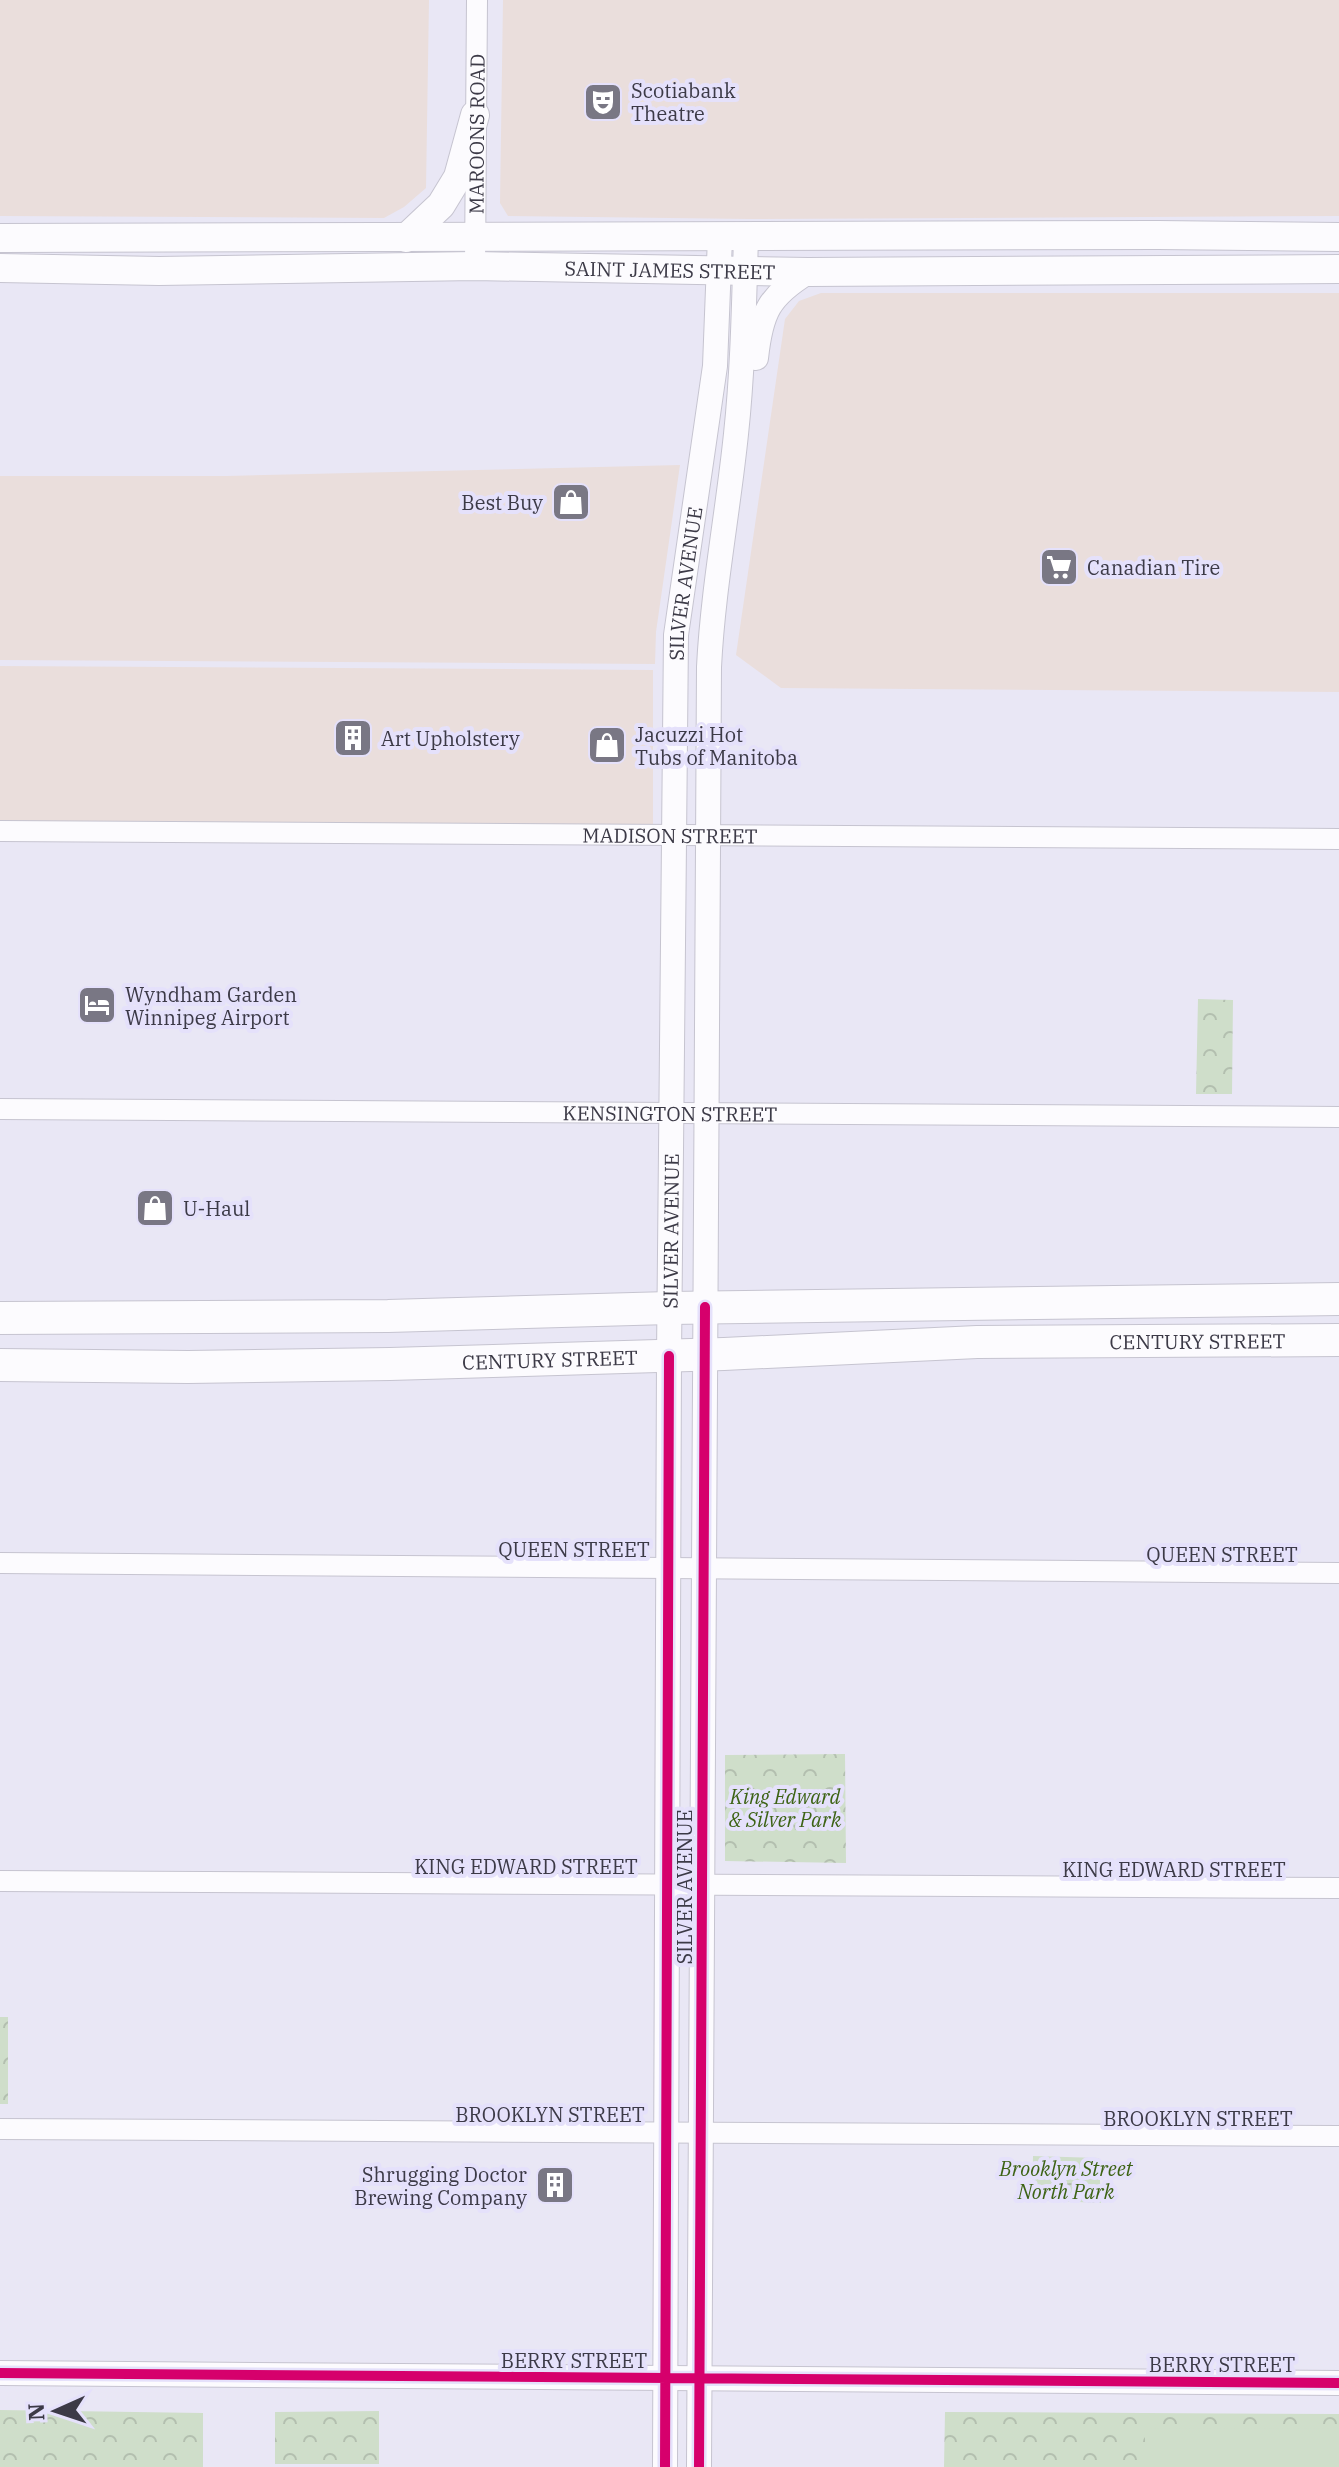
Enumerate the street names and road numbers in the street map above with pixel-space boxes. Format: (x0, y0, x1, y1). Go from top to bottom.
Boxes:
street label: MAROONS ROAD (462, 54, 490, 214)
street label: SAINT JAMES STREET (564, 254, 776, 285)
street label: SILVER AVENUE (662, 505, 708, 661)
street label: MADISON STREET (582, 821, 758, 849)
street label: KENSINGTON STREET (562, 1099, 778, 1127)
street label: SILVER AVENUE (656, 1153, 684, 1309)
street label: CENTURY STREET (1110, 1327, 1286, 1355)
street label: CENTURY STREET (462, 1343, 638, 1375)
street label: QUEEN STREET (498, 1536, 650, 1563)
street label: QUEEN STREET (1146, 1541, 1298, 1568)
street label: SILVER AVENUE (671, 1809, 698, 1965)
street label: KING EDWARD STREET (414, 1853, 638, 1880)
street label: KING EDWARD STREET (1062, 1856, 1286, 1883)
street label: BROOKLYN STREET (455, 2101, 645, 2128)
street label: BROOKLYN STREET (1103, 2105, 1293, 2132)
street label: BERRY STREET (501, 2347, 647, 2374)
street label: BERRY STREET (1149, 2351, 1295, 2378)

